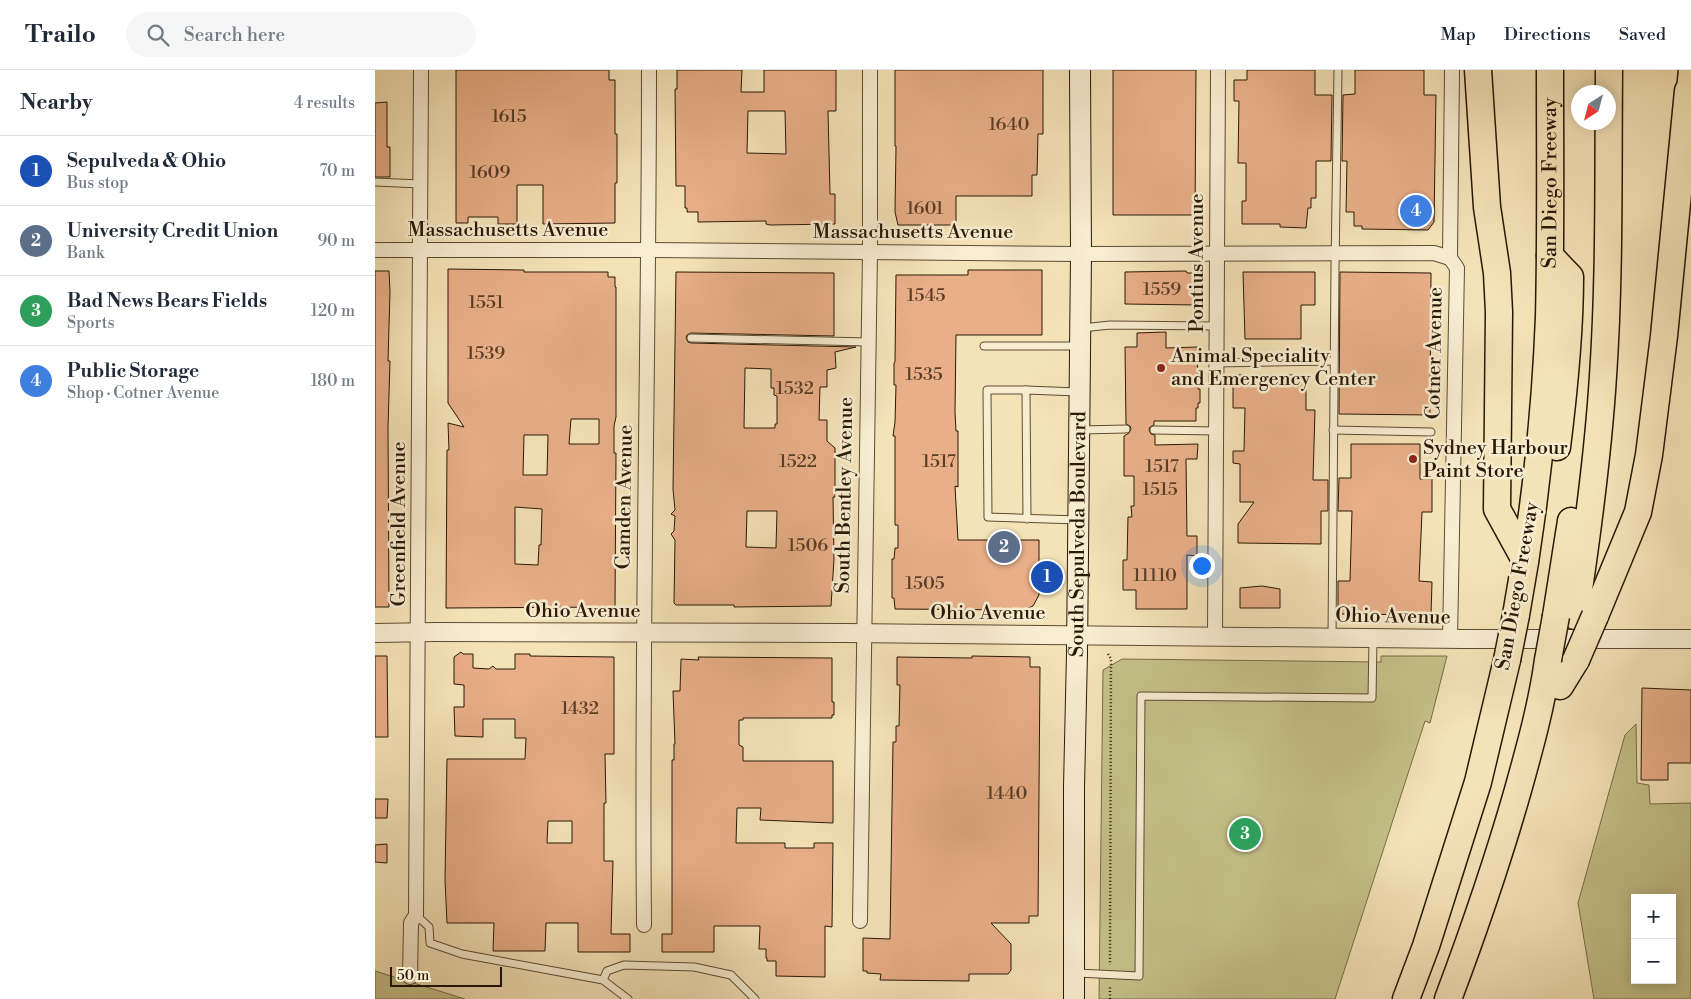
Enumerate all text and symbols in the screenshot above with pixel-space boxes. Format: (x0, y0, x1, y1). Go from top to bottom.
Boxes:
search box (126, 12, 476, 57)
text: Trailo (25, 20, 96, 50)
icon: search (144, 21, 172, 49)
text: Search here (184, 23, 285, 47)
text: Map (1440, 23, 1476, 46)
text: Directions (1504, 23, 1591, 46)
text: Saved (1619, 23, 1666, 46)
north arrow (1571, 85, 1616, 130)
text: Nearby (20, 90, 93, 116)
text: 4 results (294, 93, 355, 113)
street label: San Diego Freeway (1537, 97, 1563, 269)
house number: 1615 (491, 105, 527, 128)
house number: 1640 (988, 113, 1030, 136)
text: Sepulveda & Ohio (67, 149, 226, 173)
text: 1 (32, 161, 40, 181)
text: 70 m (319, 161, 355, 181)
house number: 1609 (470, 161, 511, 184)
text: Bus stop (67, 173, 129, 193)
pin: 4 (1400, 192, 1432, 230)
street label: Pontius Avenue (1185, 193, 1210, 333)
house number: 1601 (906, 197, 944, 220)
street label: Massachusetts Avenue (408, 218, 608, 243)
text: University Credit Union (67, 219, 278, 243)
street label: Massachusetts Avenue (813, 220, 1013, 245)
text: 2 (31, 231, 41, 251)
text: 90 m (317, 231, 355, 251)
text: Bank (67, 243, 104, 263)
house number: 1559 (1143, 278, 1181, 301)
house number: 1545 (907, 284, 945, 307)
street label: Cotner Avenue (1421, 286, 1449, 420)
text: Bad News Bears Fields (67, 289, 267, 313)
house number: 1551 (468, 291, 504, 314)
text: 3 (31, 301, 41, 321)
text: 120 m (311, 301, 355, 321)
text: Sports (67, 313, 114, 333)
house number: 1539 (467, 342, 505, 365)
place label: Animal Speciality and Emergency Center (1170, 344, 1376, 392)
text: Public Storage (67, 359, 199, 383)
marker: Animal Speciality and Emergency Center (1155, 362, 1167, 374)
house number: 1535 (905, 363, 943, 386)
text: 4 (31, 371, 41, 391)
text: 180 m (311, 371, 355, 391)
house number: 1532 (776, 377, 814, 400)
text: Shop · Cotner Avenue (67, 383, 219, 403)
street label: South Bentley Avenue (831, 396, 859, 594)
street label: South Sepulveda Boulevard (1064, 410, 1092, 657)
street label: Camden Avenue (611, 424, 639, 570)
place label: Sydney Harbour Paint Store (1423, 436, 1568, 484)
street label: Greenfield Avenue (387, 441, 412, 607)
house number: 1522 (779, 450, 817, 473)
house number: 1517 (922, 450, 956, 473)
marker: Sydney Harbour Paint Store (1407, 453, 1419, 465)
house number: 1517 (1145, 455, 1179, 478)
house number: 1515 (1142, 478, 1178, 501)
street label: San Diego Freeway (1491, 499, 1545, 672)
pin: 2 (988, 528, 1020, 566)
house number: 1506 (788, 534, 828, 557)
your location (1189, 553, 1215, 579)
pin: 1 (1031, 558, 1063, 596)
house number: 11110 (1133, 564, 1177, 587)
house number: 1505 (905, 572, 945, 595)
street label: Ohio Avenue (525, 599, 641, 624)
street label: Ohio Avenue (930, 601, 1046, 626)
street label: Ohio Avenue (1335, 603, 1451, 631)
house number: 1432 (561, 697, 599, 720)
house number: 1440 (987, 782, 1027, 805)
pin: 3 (1229, 815, 1261, 853)
map controls (1631, 894, 1676, 984)
button: + (1631, 894, 1676, 939)
button: − (1631, 939, 1676, 984)
scale bar (390, 964, 503, 987)
text: 50 m (397, 967, 429, 985)

